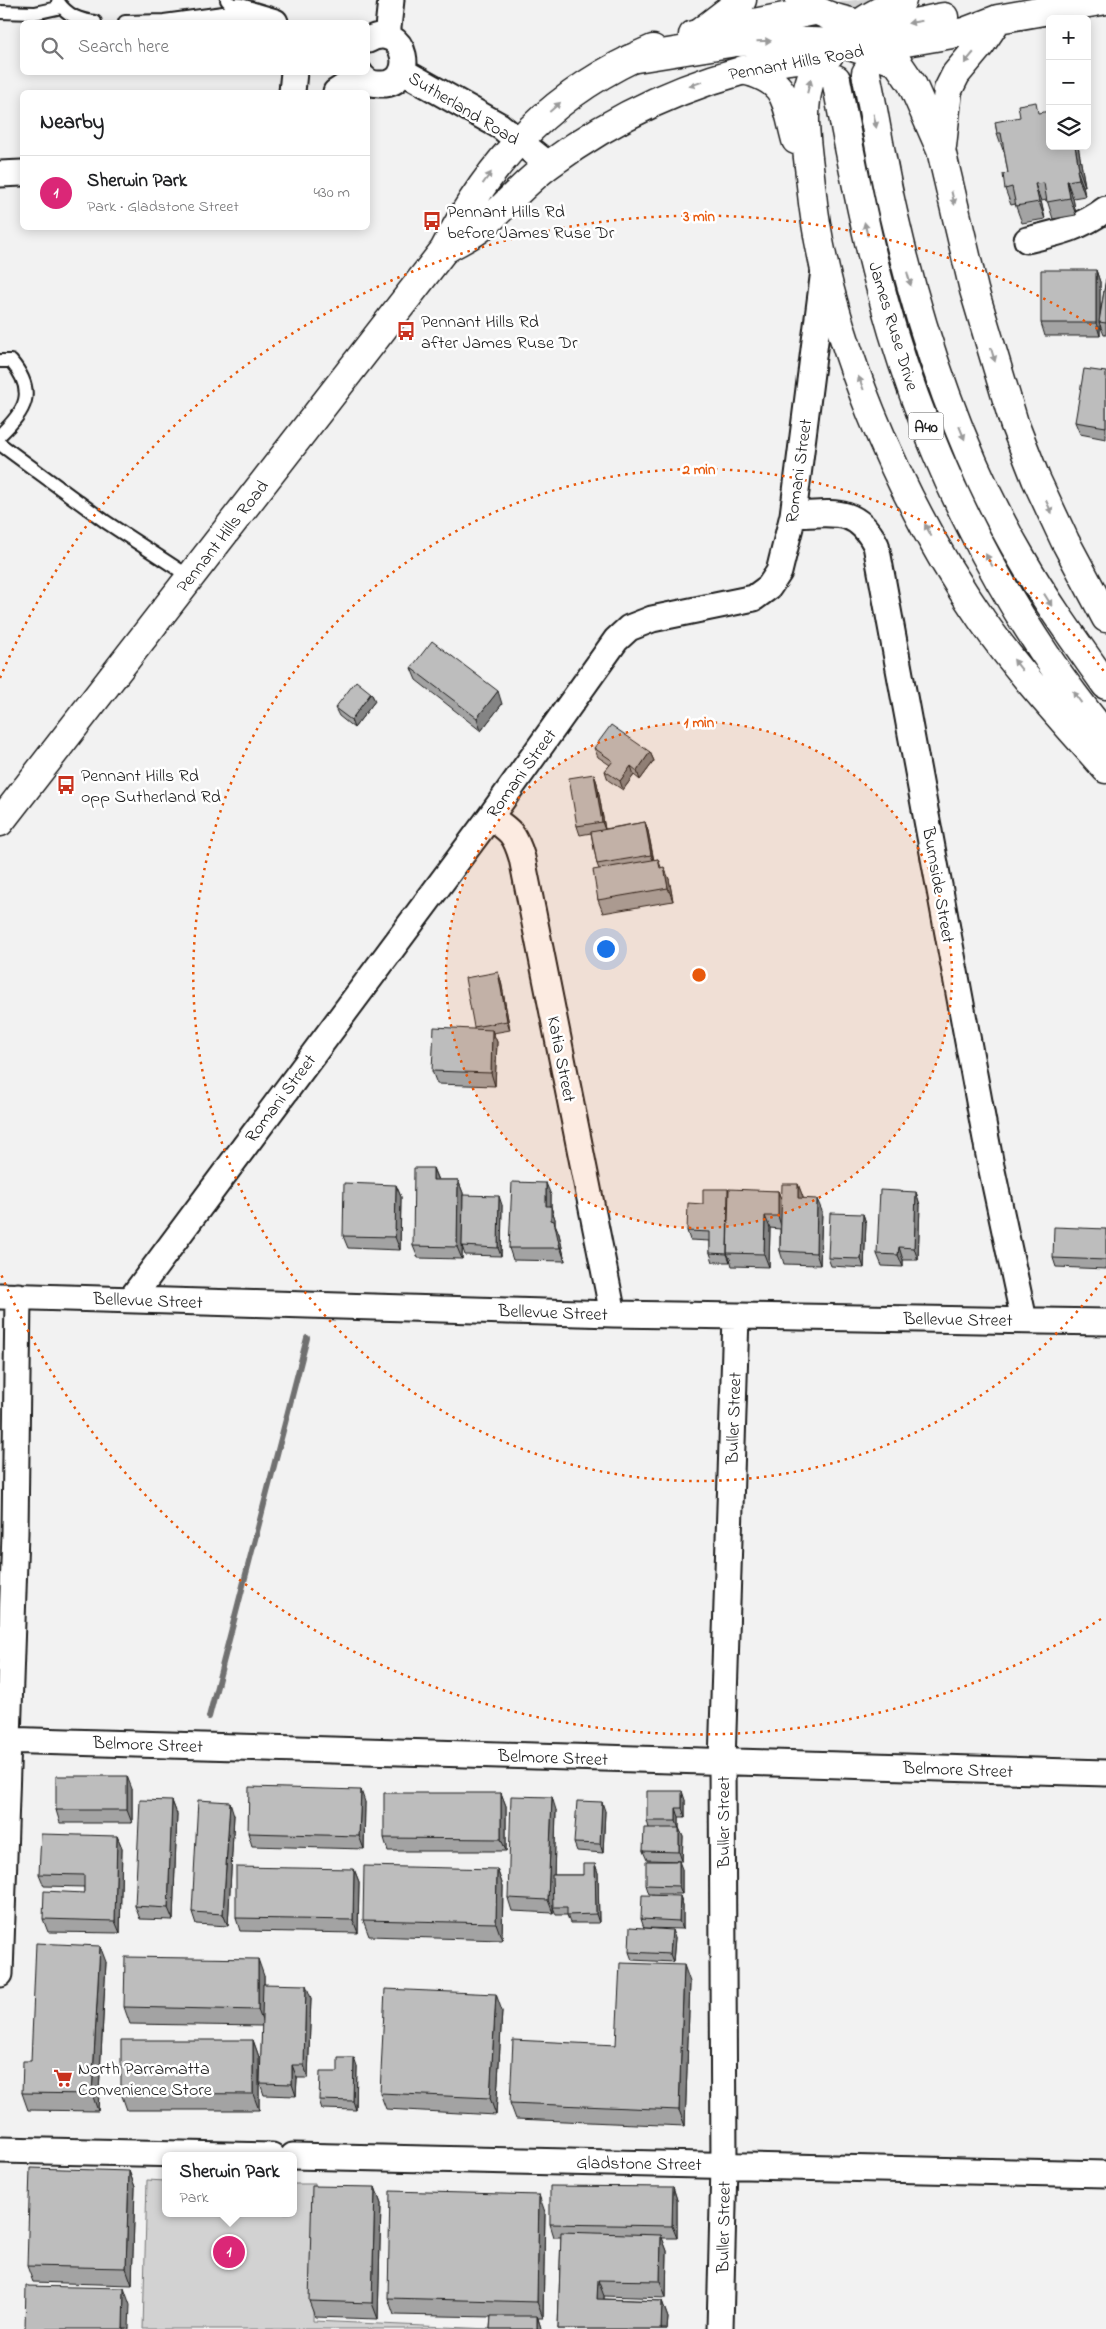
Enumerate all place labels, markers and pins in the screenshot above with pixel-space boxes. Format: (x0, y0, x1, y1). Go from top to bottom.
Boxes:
place label: Pennant Hills Rd before James Ruse Dr (447, 200, 615, 247)
bus stop icon: Pennant Hills Rd before James Ruse Dr (421, 210, 443, 232)
place label: Pennant Hills Rd after James Ruse Dr (421, 310, 578, 357)
bus stop icon: Pennant Hills Rd after James Ruse Dr (395, 320, 417, 342)
place label: Pennant Hills Rd opp Sutherland Rd (81, 764, 221, 811)
bus stop icon: Pennant Hills Rd opp Sutherland Rd (55, 774, 77, 796)
centre of rings (690, 966, 708, 984)
place label: North Parramatta Convenience Store (78, 2057, 213, 2104)
supermarket icon: North Parramatta Convenience Store (52, 2067, 74, 2089)
pin: 1 (213, 2233, 245, 2271)

